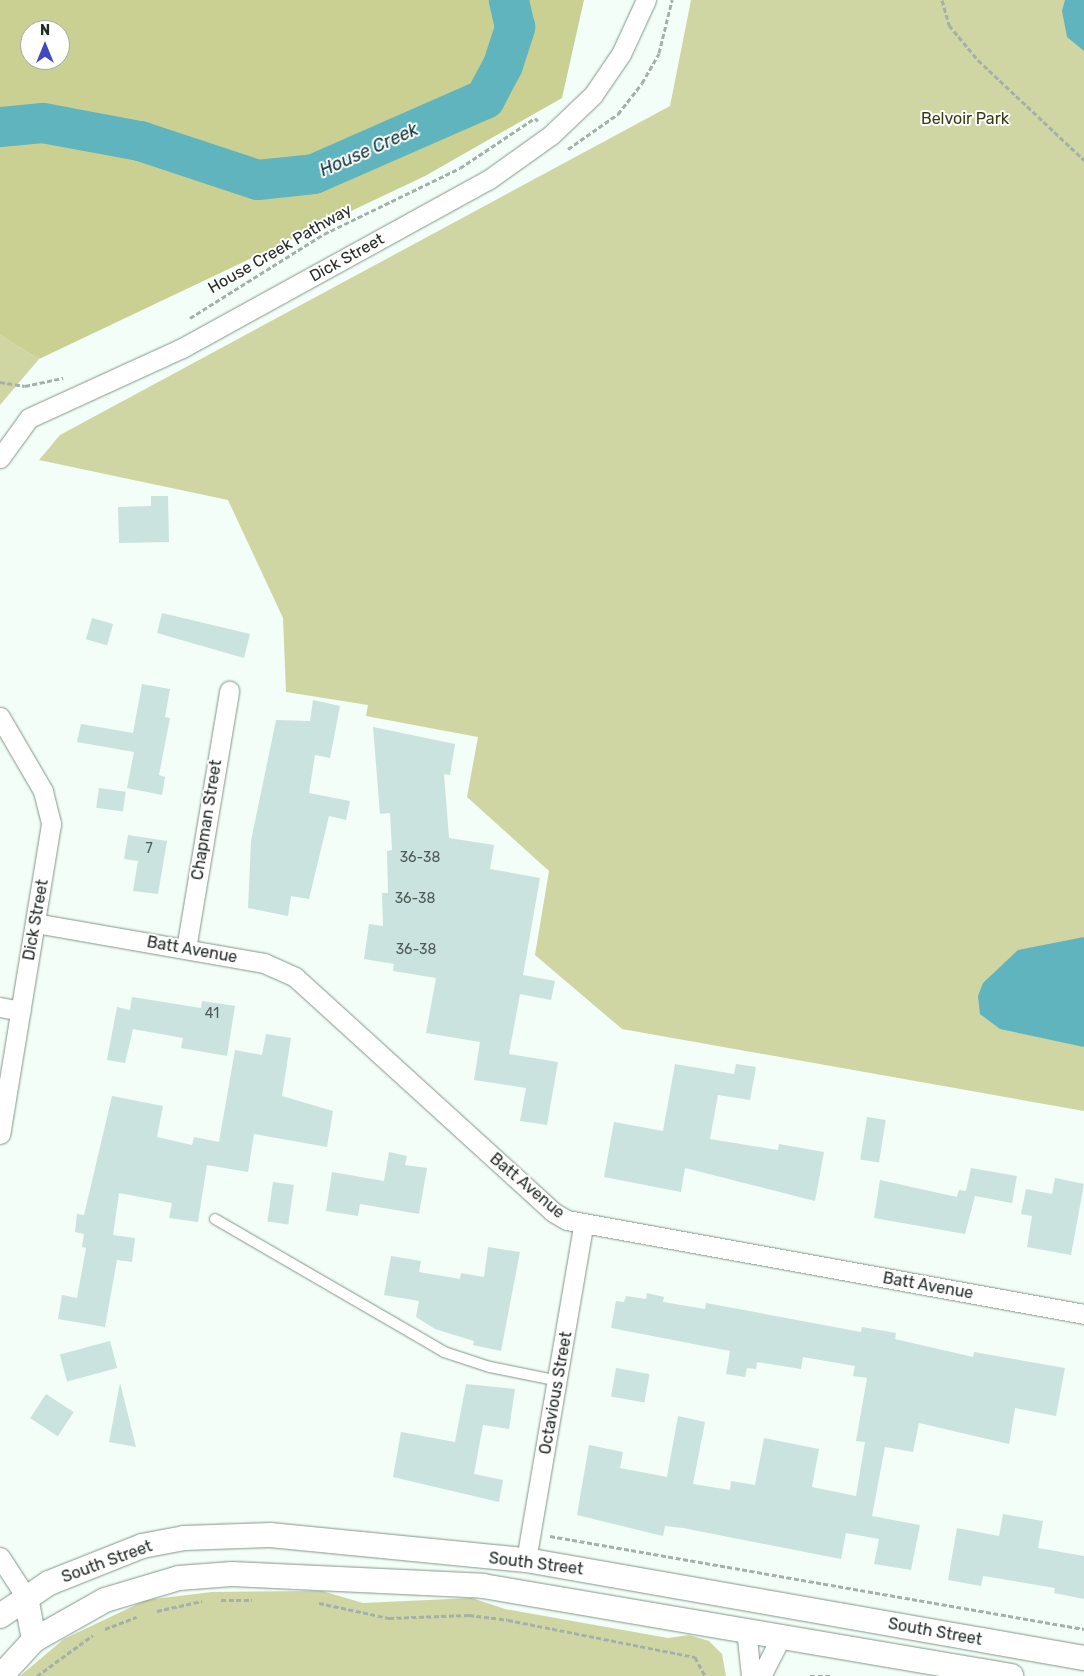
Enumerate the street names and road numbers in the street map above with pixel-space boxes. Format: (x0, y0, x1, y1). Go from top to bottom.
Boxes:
street label: House Creek Pathway (205, 200, 355, 298)
street label: Dick Street (306, 230, 388, 286)
street label: Chapman Street (188, 758, 226, 882)
street label: Dick Street (19, 878, 53, 962)
street label: Batt Avenue (145, 933, 239, 967)
street label: Batt Avenue (486, 1149, 568, 1223)
street label: Batt Avenue (881, 1269, 975, 1303)
street label: Octavious Street (536, 1330, 576, 1456)
street label: South Street (59, 1537, 155, 1587)
street label: South Street (488, 1549, 584, 1579)
street label: South Street (887, 1614, 983, 1650)

